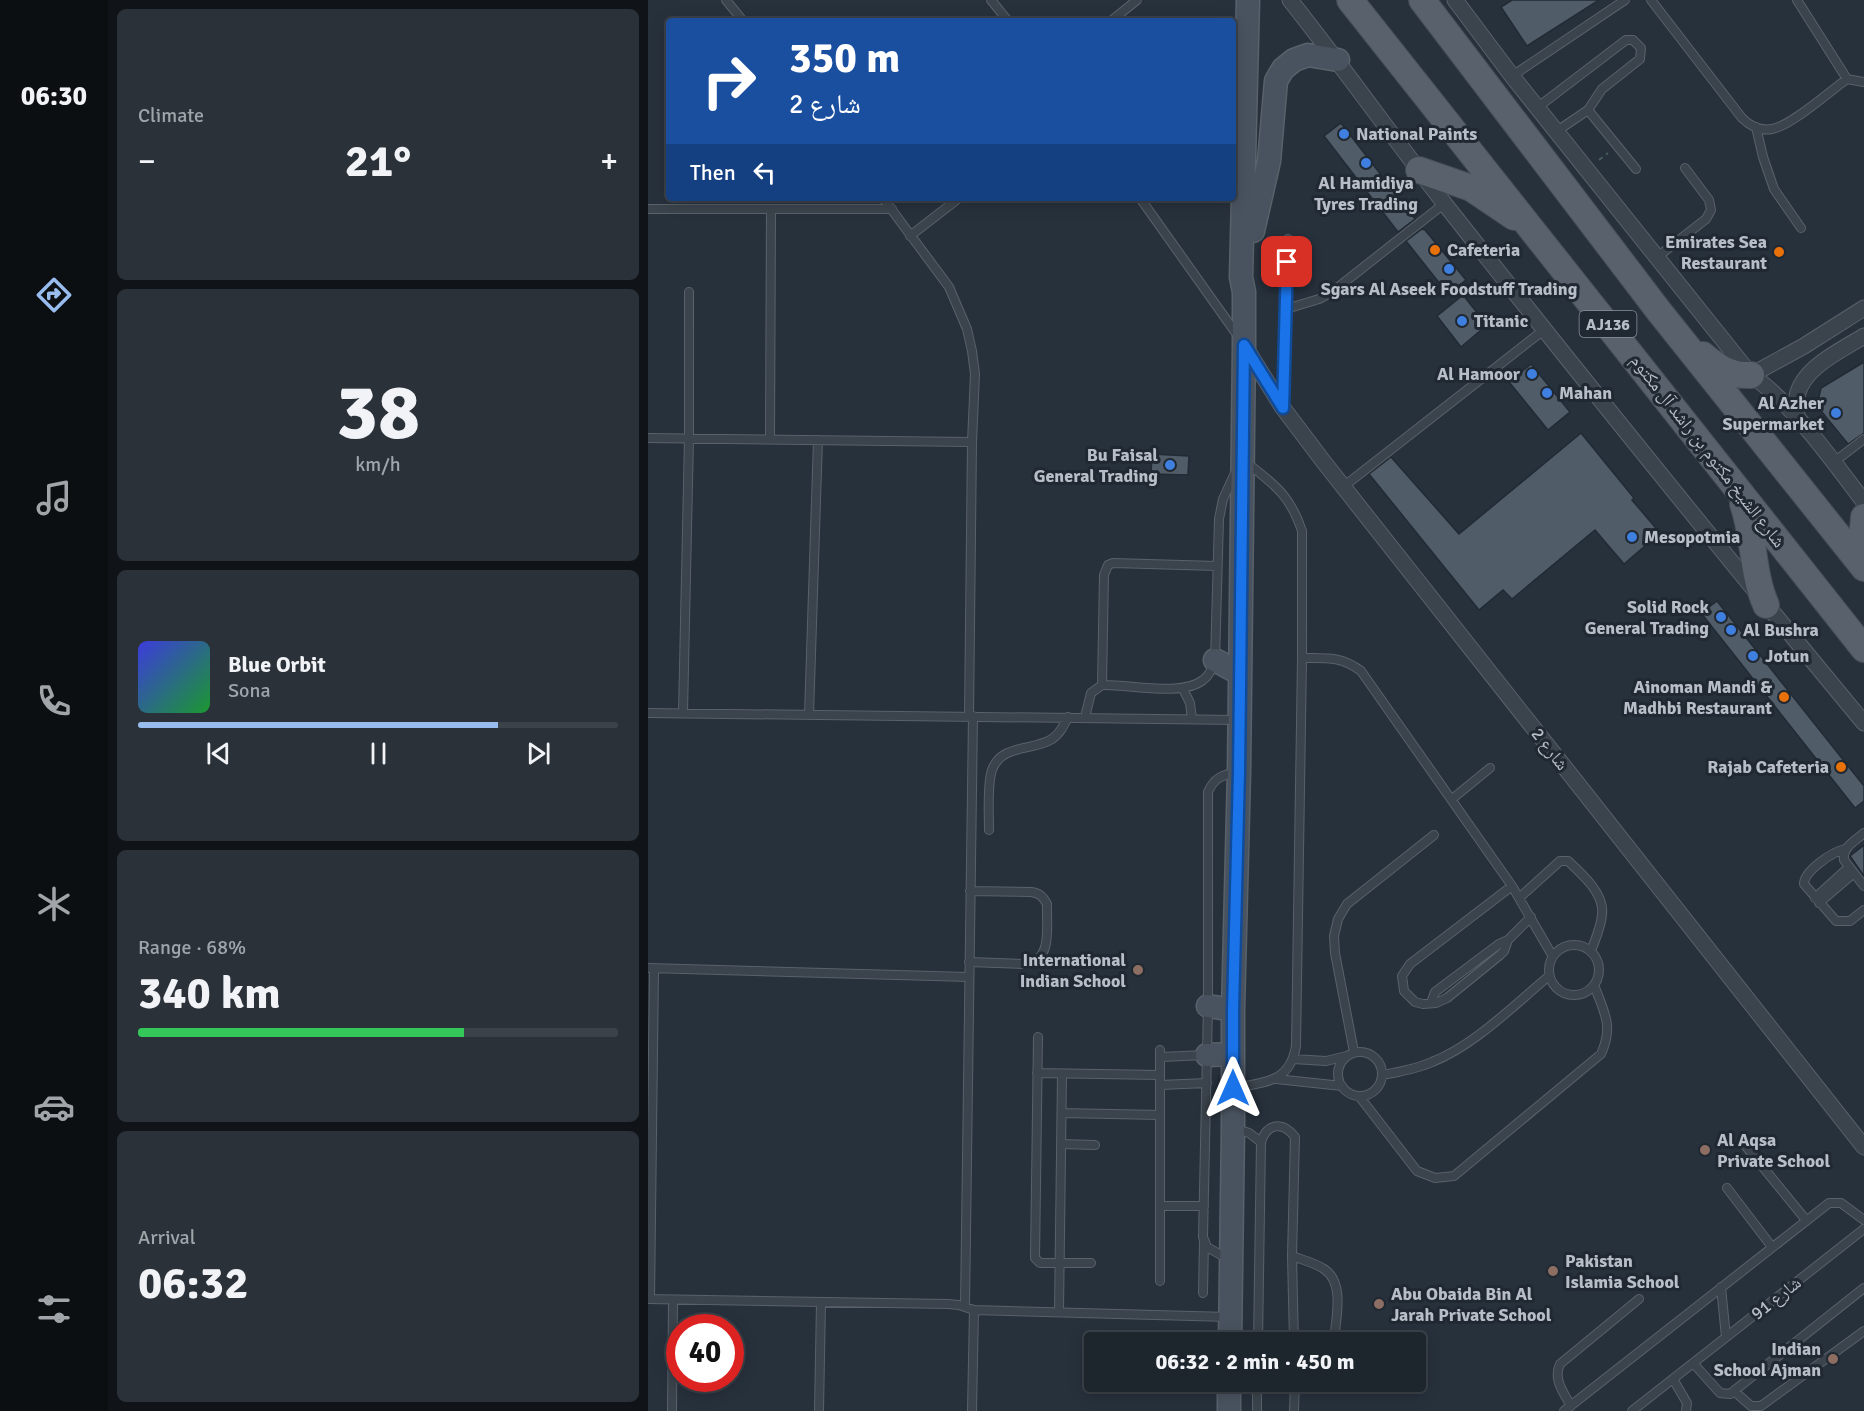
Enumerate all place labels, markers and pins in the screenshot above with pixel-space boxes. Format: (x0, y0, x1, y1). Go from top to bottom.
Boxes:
place label: National Paints (1356, 123, 1477, 145)
marker: National Paints (1337, 127, 1351, 141)
marker: Al Hamidiya Tyres Trading (1359, 156, 1373, 170)
place label: Al Hamidiya Tyres Trading (1314, 172, 1418, 215)
place label: Emirates Sea Restaurant (1665, 231, 1767, 274)
pin (1261, 236, 1312, 287)
place label: Cafeteria (1447, 239, 1520, 261)
marker: Cafeteria (1428, 243, 1442, 257)
marker: Emirates Sea Restaurant (1772, 245, 1786, 259)
marker: Sgars Al Aseek Foodstuff Trading (1442, 262, 1456, 276)
place label: Sgars Al Aseek Foodstuff Trading (1321, 278, 1578, 300)
place label: Titanic (1474, 310, 1529, 332)
marker: Titanic (1455, 314, 1469, 328)
place label: Al Hamoor (1437, 363, 1521, 385)
marker: Al Hamoor (1525, 367, 1539, 381)
place label: Mahan (1559, 382, 1612, 404)
marker: Mahan (1540, 386, 1554, 400)
place label: Al Azher Supermarket (1723, 392, 1825, 435)
marker: Al Azher Supermarket (1829, 406, 1843, 420)
place label: Bu Faisal General Trading (1034, 444, 1158, 487)
marker: Bu Faisal General Trading (1163, 458, 1177, 472)
place label: Mesopotmia (1644, 526, 1740, 548)
marker: Mesopotmia (1625, 530, 1639, 544)
place label: Solid Rock General Trading (1585, 596, 1710, 639)
marker: Solid Rock General Trading (1714, 610, 1728, 624)
place label: Al Bushra (1743, 619, 1819, 641)
marker: Al Bushra (1724, 623, 1738, 637)
place label: Jotun (1765, 645, 1809, 667)
marker: Jotun (1746, 649, 1760, 663)
place label: Ainoman Mandi & Madhbi Restaurant (1623, 676, 1772, 719)
marker: Ainoman Mandi & Madhbi Restaurant (1777, 690, 1791, 704)
place label: Rajab Cafeteria (1707, 756, 1829, 778)
marker: Rajab Cafeteria (1834, 760, 1848, 774)
place label: International Indian School (1020, 949, 1126, 992)
marker: International Indian School (1131, 963, 1145, 977)
place label: Al Aqsa Private School (1717, 1129, 1830, 1172)
marker: Al Aqsa Private School (1698, 1143, 1712, 1157)
place label: Pakistan Islamia School (1565, 1250, 1680, 1293)
marker: Pakistan Islamia School (1546, 1264, 1560, 1278)
place label: Abu Obaida Bin Al Jarah Private School (1391, 1283, 1552, 1326)
marker: Abu Obaida Bin Al Jarah Private School (1372, 1297, 1386, 1311)
place label: Indian School Ajman (1714, 1338, 1821, 1381)
marker: Indian School Ajman (1826, 1352, 1840, 1366)

